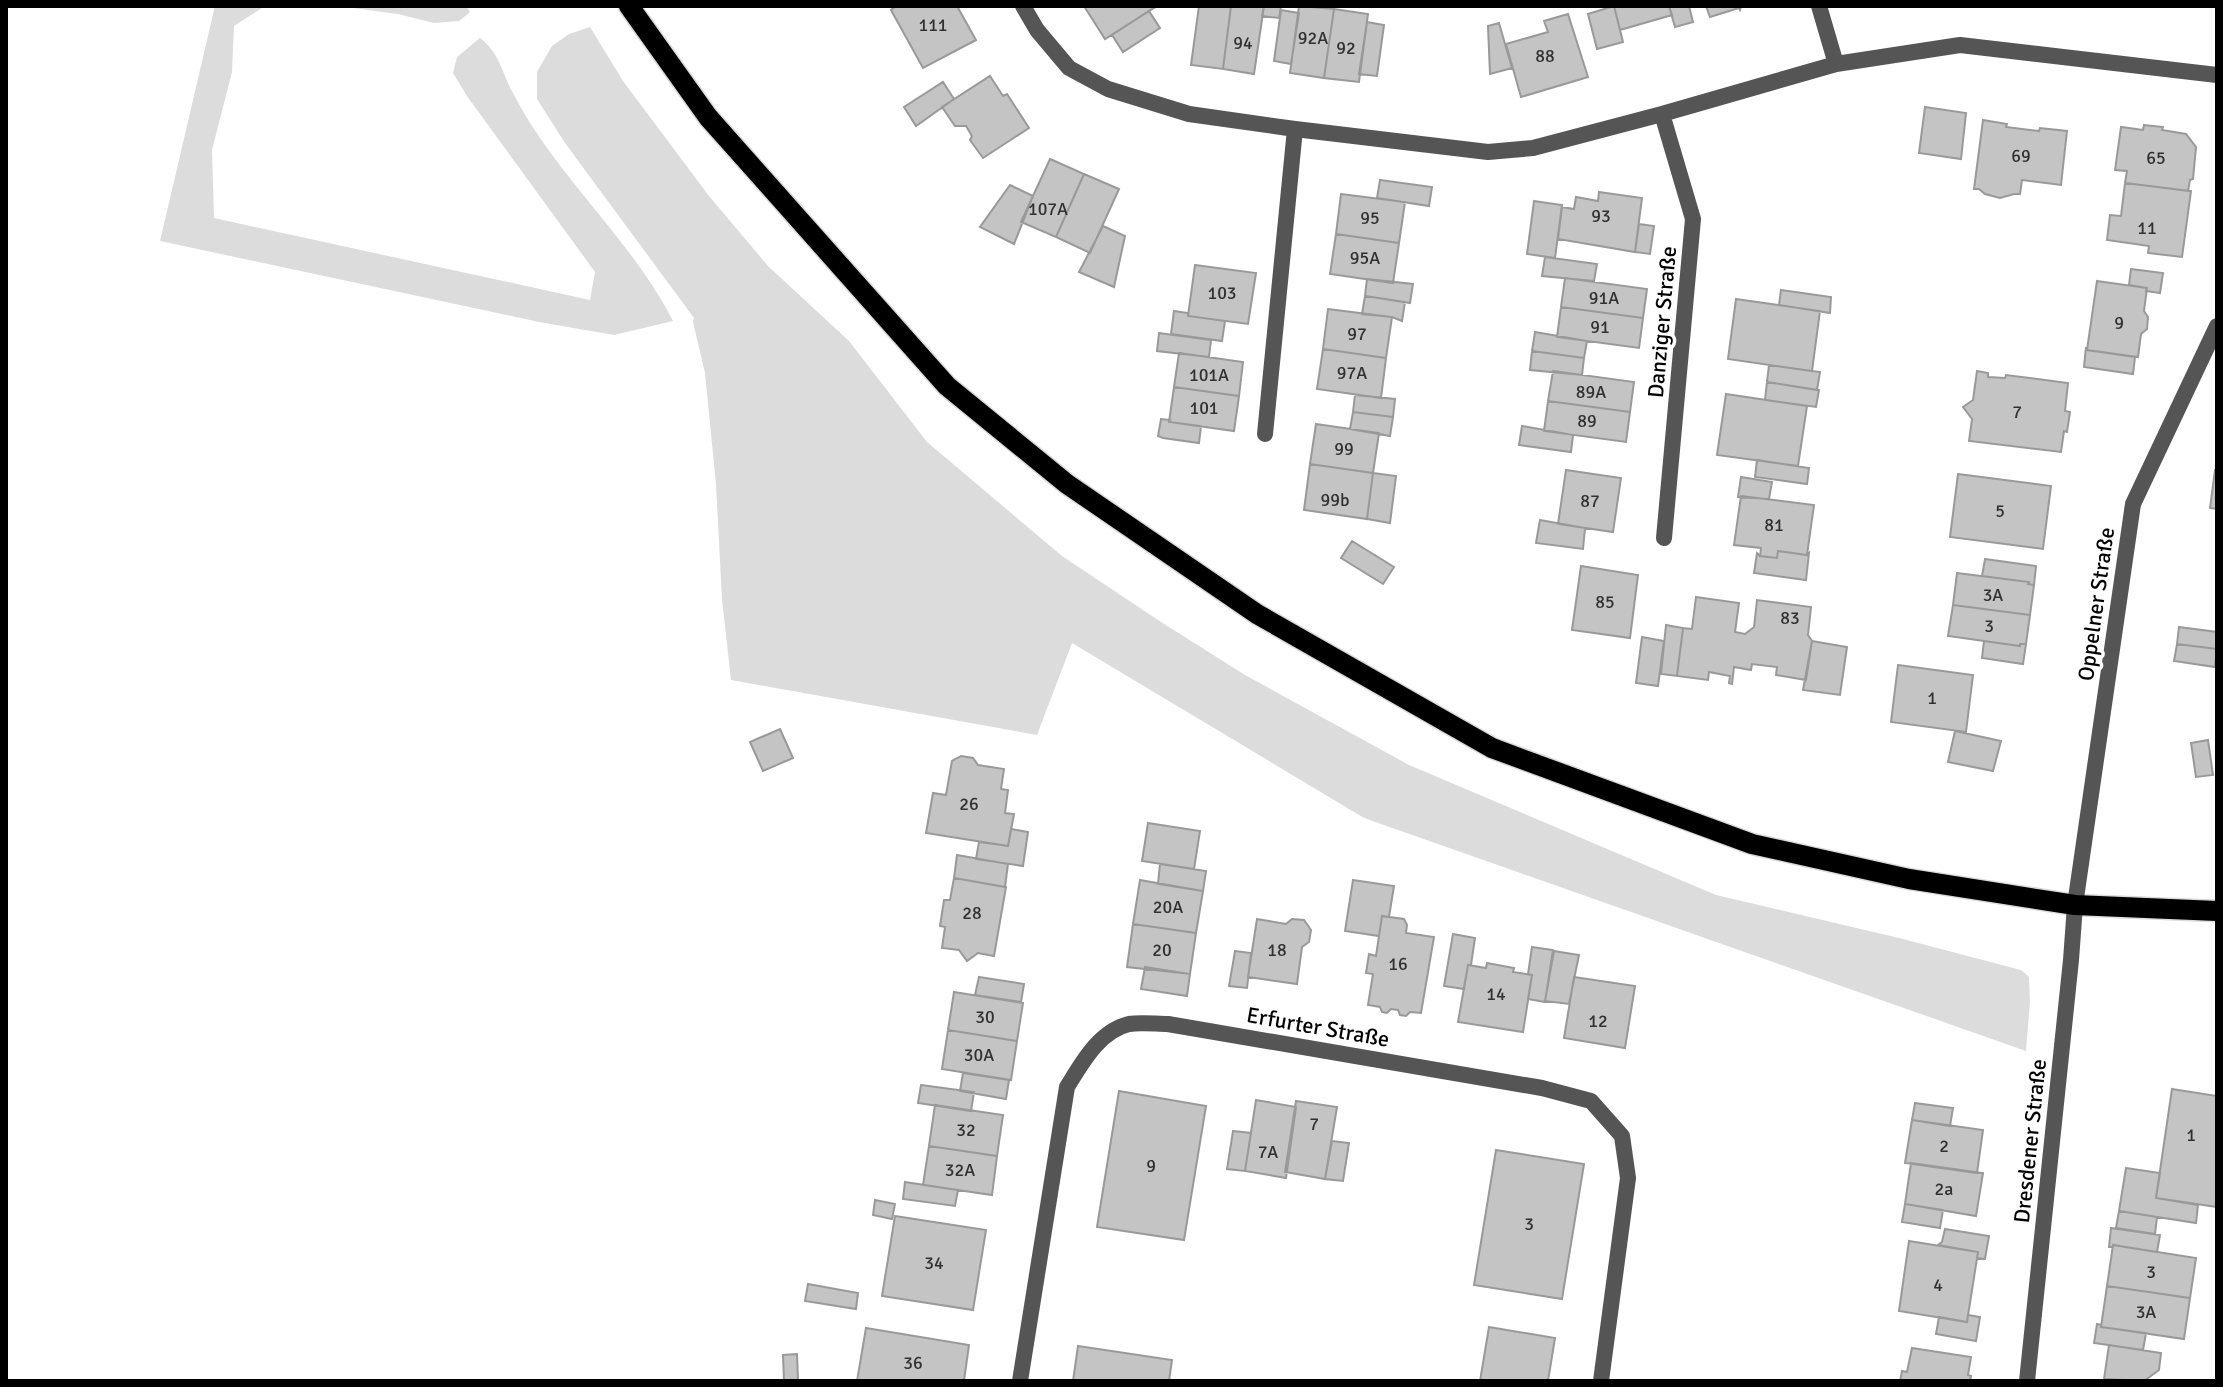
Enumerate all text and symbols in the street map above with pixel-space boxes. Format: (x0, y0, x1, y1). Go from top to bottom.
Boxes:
house number: 111 (918, 14, 948, 36)
house number: 92A (1298, 27, 1328, 49)
house number: 94 (1233, 32, 1253, 54)
house number: 92 (1336, 37, 1356, 59)
house number: 88 (1535, 45, 1555, 67)
house number: 69 (2011, 145, 2031, 167)
house number: 65 (2146, 147, 2166, 169)
house number: 107A (1028, 198, 1068, 220)
house number: 93 (1591, 205, 1611, 227)
house number: 95 (1360, 207, 1380, 229)
house number: 11 (2137, 217, 2157, 239)
street label: Danziger Straße (1642, 245, 1682, 399)
house number: 95A (1350, 247, 1380, 269)
house number: 103 (1207, 282, 1237, 304)
house number: 91A (1589, 287, 1619, 309)
house number: 9 (2114, 312, 2124, 334)
house number: 91 (1590, 316, 1610, 338)
house number: 97 (1347, 323, 1367, 345)
house number: 97A (1337, 362, 1367, 384)
house number: 101A (1189, 364, 1229, 386)
house number: 89A (1576, 381, 1606, 403)
house number: 101 (1189, 397, 1219, 419)
house number: 7 (2012, 401, 2022, 423)
house number: 89 (1577, 410, 1597, 432)
house number: 99 (1334, 438, 1354, 460)
house number: 99b (1321, 489, 1349, 511)
house number: 87 (1580, 490, 1600, 512)
house number: 5 (1995, 500, 2005, 522)
house number: 81 (1764, 514, 1784, 536)
street label: Oppelner Straße (2072, 525, 2120, 683)
house number: 3A (1983, 584, 2003, 606)
house number: 85 (1595, 591, 1615, 613)
house number: 83 (1780, 607, 1800, 629)
house number: 3 (1984, 615, 1994, 637)
house number: 1 (1927, 687, 1937, 709)
house number: 26 (959, 793, 979, 815)
house number: 20A (1153, 896, 1183, 918)
house number: 28 (962, 902, 982, 924)
house number: 20 (1152, 939, 1172, 961)
house number: 18 (1267, 939, 1287, 961)
house number: 16 (1388, 953, 1408, 975)
house number: 14 (1486, 983, 1506, 1005)
street label: Erfurter Straße (1245, 1001, 1391, 1053)
house number: 30 (975, 1006, 995, 1028)
house number: 12 (1588, 1010, 1608, 1032)
house number: 30A (964, 1044, 994, 1066)
street label: Dresdener Straße (2008, 1058, 2052, 1224)
house number: 7 (1309, 1113, 1319, 1135)
house number: 32 (956, 1119, 976, 1141)
house number: 1 (2186, 1124, 2196, 1146)
house number: 2 (1939, 1135, 1949, 1157)
house number: 7A (1258, 1141, 1278, 1163)
house number: 9 (1146, 1155, 1156, 1177)
house number: 32A (945, 1159, 975, 1181)
house number: 2a (1935, 1178, 1953, 1200)
house number: 3 (1524, 1213, 1534, 1235)
house number: 34 (924, 1252, 944, 1274)
house number: 3 (2146, 1261, 2156, 1283)
house number: 4 (1933, 1274, 1943, 1296)
house number: 3A (2136, 1301, 2156, 1323)
house number: 36 (903, 1352, 923, 1374)

